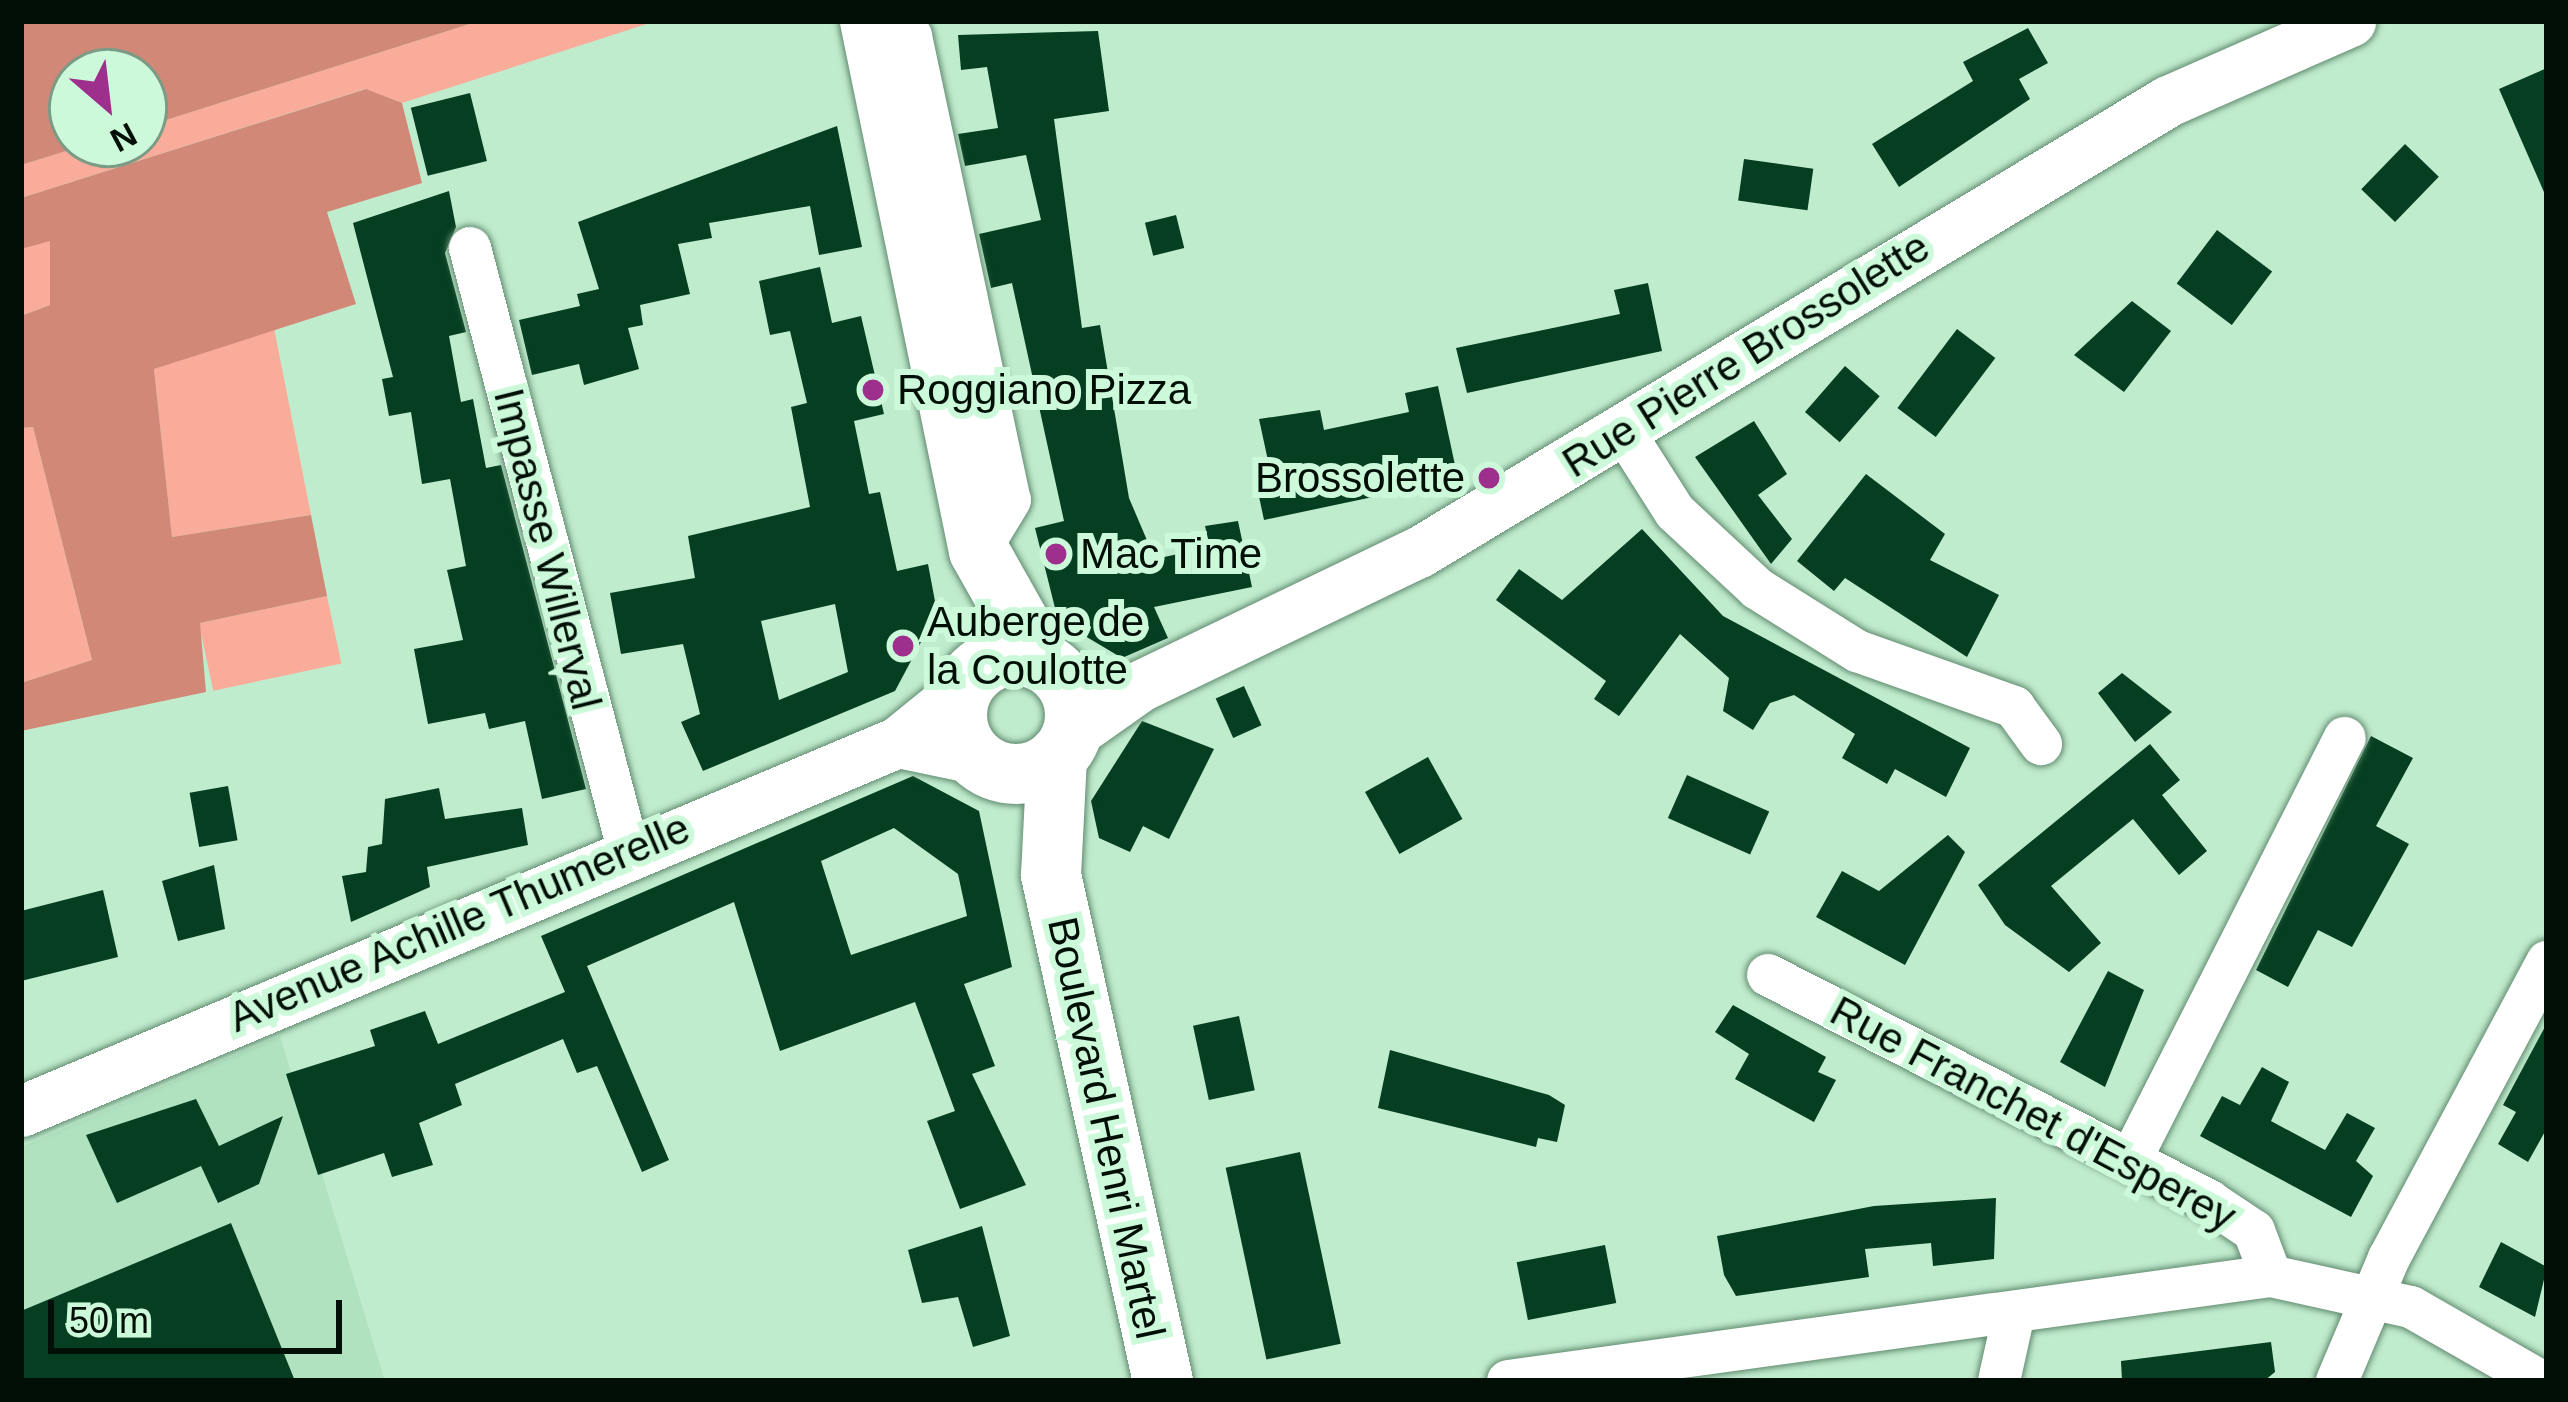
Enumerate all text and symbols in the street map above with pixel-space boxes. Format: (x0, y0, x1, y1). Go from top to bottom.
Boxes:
north arrow (48, 48, 168, 168)
text: N (105, 116, 143, 160)
street label: Rue Pierre Brossolette (1553, 222, 1939, 488)
place label: Roggiano Pizza (897, 365, 1191, 415)
marker: Roggiano Pizza (860, 377, 886, 403)
street label: Impasse Willerval (483, 383, 611, 715)
place label: Brossolette (1255, 453, 1465, 503)
marker: Brossolette (1476, 465, 1502, 491)
place label: Mac Time (1080, 529, 1263, 579)
marker: Mac Time (1043, 541, 1069, 567)
place label: Auberge de la Coulotte (927, 597, 1144, 696)
marker: Auberge de la Coulotte (890, 633, 916, 659)
street label: Avenue Achille Thumerelle (220, 802, 698, 1044)
street label: Boulevard Henri Martel (1037, 913, 1175, 1343)
street label: Rue Franchet d'Esperey (1822, 986, 2244, 1242)
scale bar (54, 1276, 348, 1350)
text: 50 m (69, 1300, 149, 1341)

